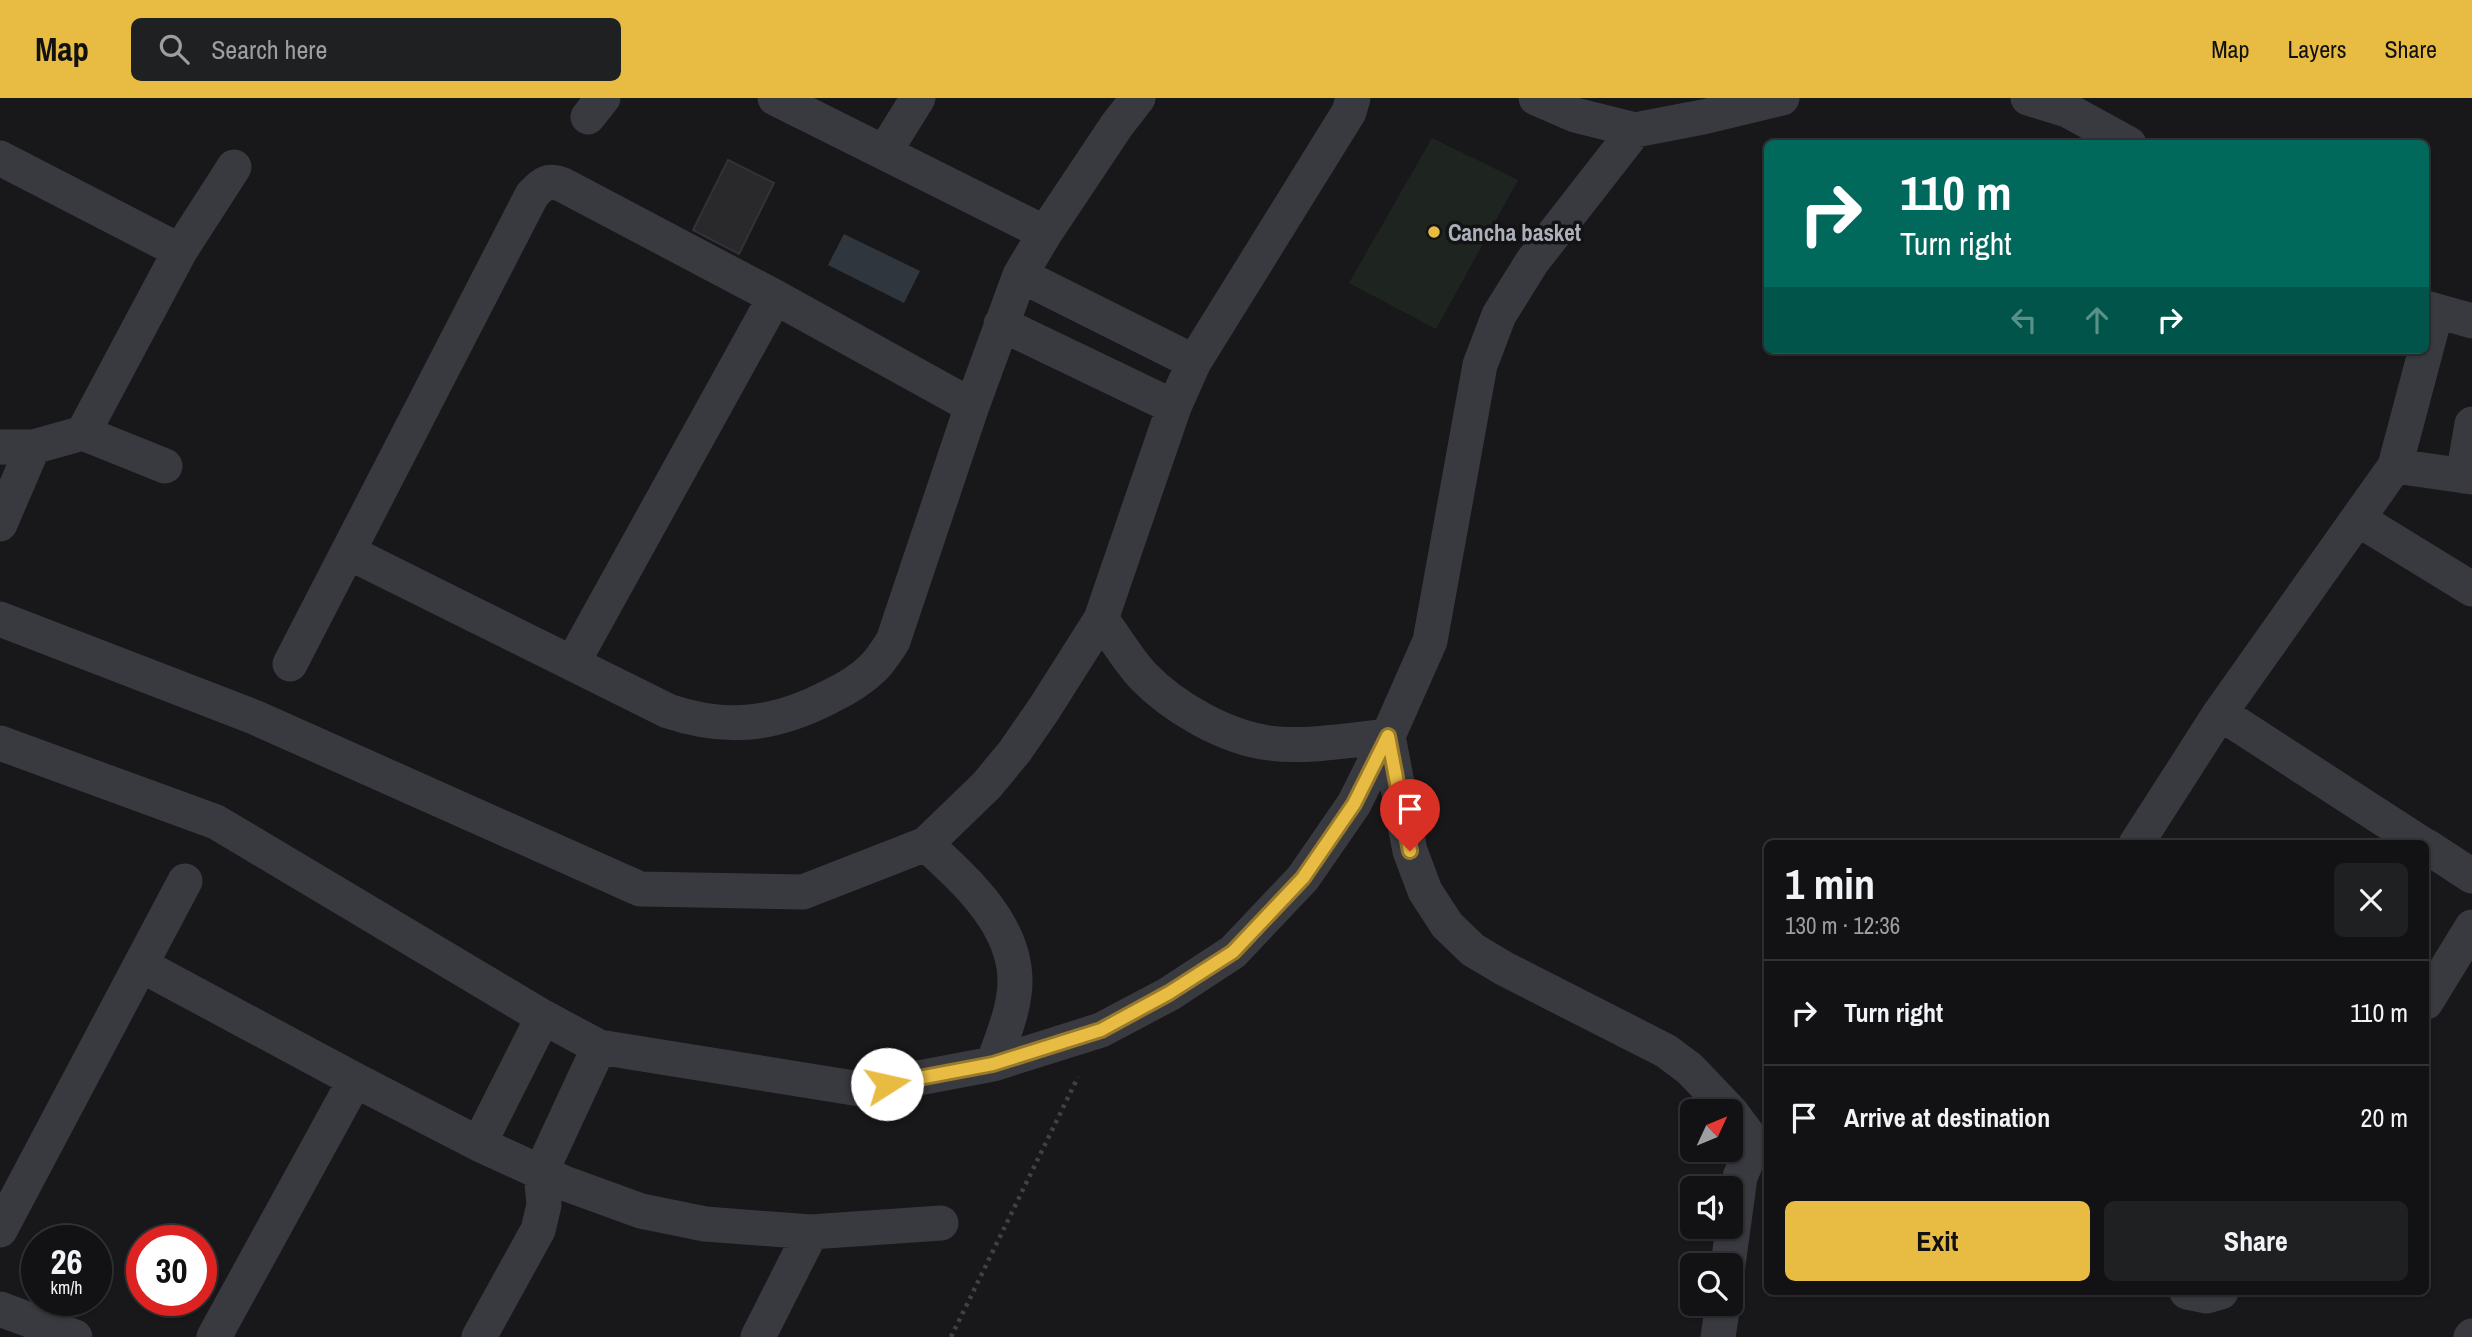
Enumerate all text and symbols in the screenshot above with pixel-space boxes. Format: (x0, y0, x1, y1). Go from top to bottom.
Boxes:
search box (131, 18, 621, 81)
text: Map (35, 27, 89, 71)
icon: search (155, 30, 193, 68)
text: Search here (211, 32, 327, 67)
text: Map (2211, 33, 2249, 65)
text: Layers (2287, 33, 2346, 65)
text: Share (2384, 33, 2437, 65)
text: 110 m (1900, 159, 2012, 225)
icon: right (1785, 168, 1876, 259)
place label: Cancha basket (1448, 217, 1581, 248)
text: Turn right (1900, 222, 2012, 265)
marker: Cancha basket (1426, 224, 1442, 240)
icon: left (2005, 301, 2043, 339)
icon: ahead (2078, 301, 2116, 339)
icon: right (2151, 301, 2189, 339)
pin (1380, 779, 1440, 851)
icon: arrive (1391, 790, 1429, 828)
text: 1 min (1785, 856, 1875, 912)
button: close (2334, 863, 2408, 937)
text: 130 m · 12:36 (1785, 910, 1900, 941)
icon: right (1785, 994, 1823, 1032)
text: Turn right (1844, 995, 1943, 1030)
text: 110 m (2350, 995, 2408, 1030)
position arrow (850, 1047, 924, 1121)
north arrow (1680, 1099, 1743, 1162)
map controls (1680, 1099, 1743, 1316)
icon: arrive (1785, 1099, 1823, 1137)
text: Arrive at destination (1844, 1100, 2050, 1135)
text: 20 m (2361, 1100, 2408, 1135)
button: sound (1680, 1176, 1743, 1239)
button: Exit (1785, 1201, 2090, 1281)
button: Share (2104, 1201, 2408, 1281)
speed limit sign: 30 (126, 1225, 217, 1316)
text: 26 (51, 1238, 82, 1285)
button: search (1680, 1253, 1743, 1316)
text: km/h (51, 1275, 83, 1300)

